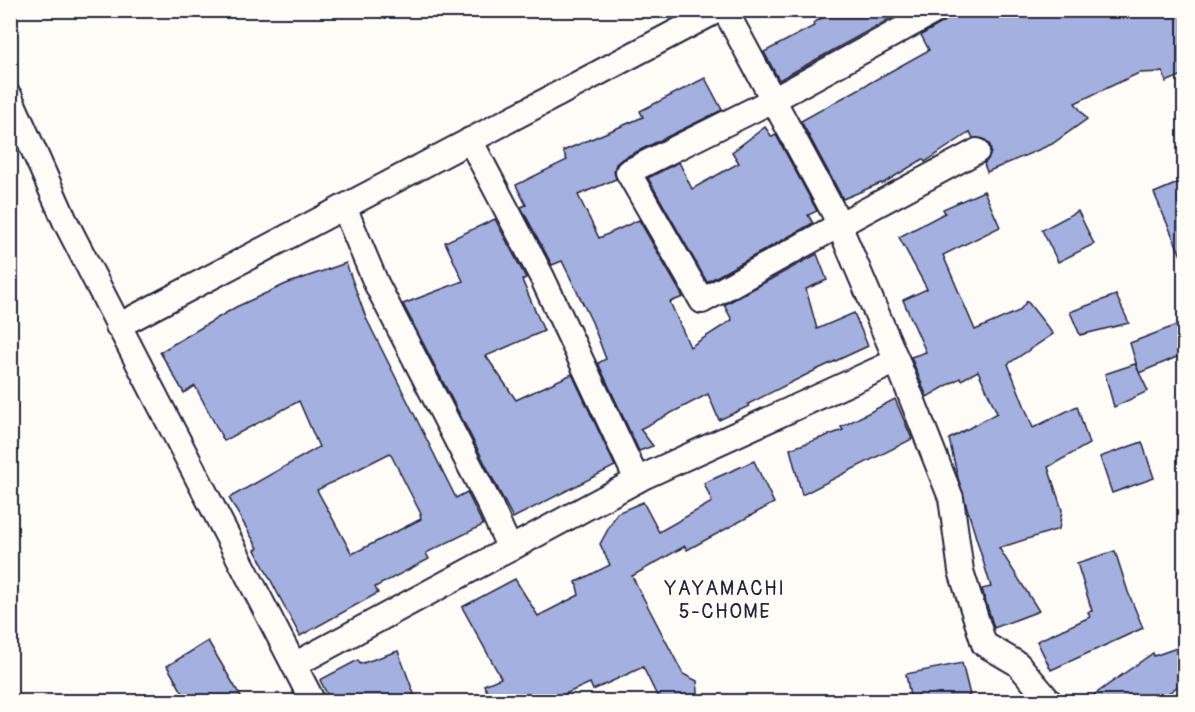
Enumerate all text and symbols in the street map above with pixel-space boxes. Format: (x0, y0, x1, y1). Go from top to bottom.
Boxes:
district label: YAYAMACHI 5-CHOME (664, 576, 785, 624)

